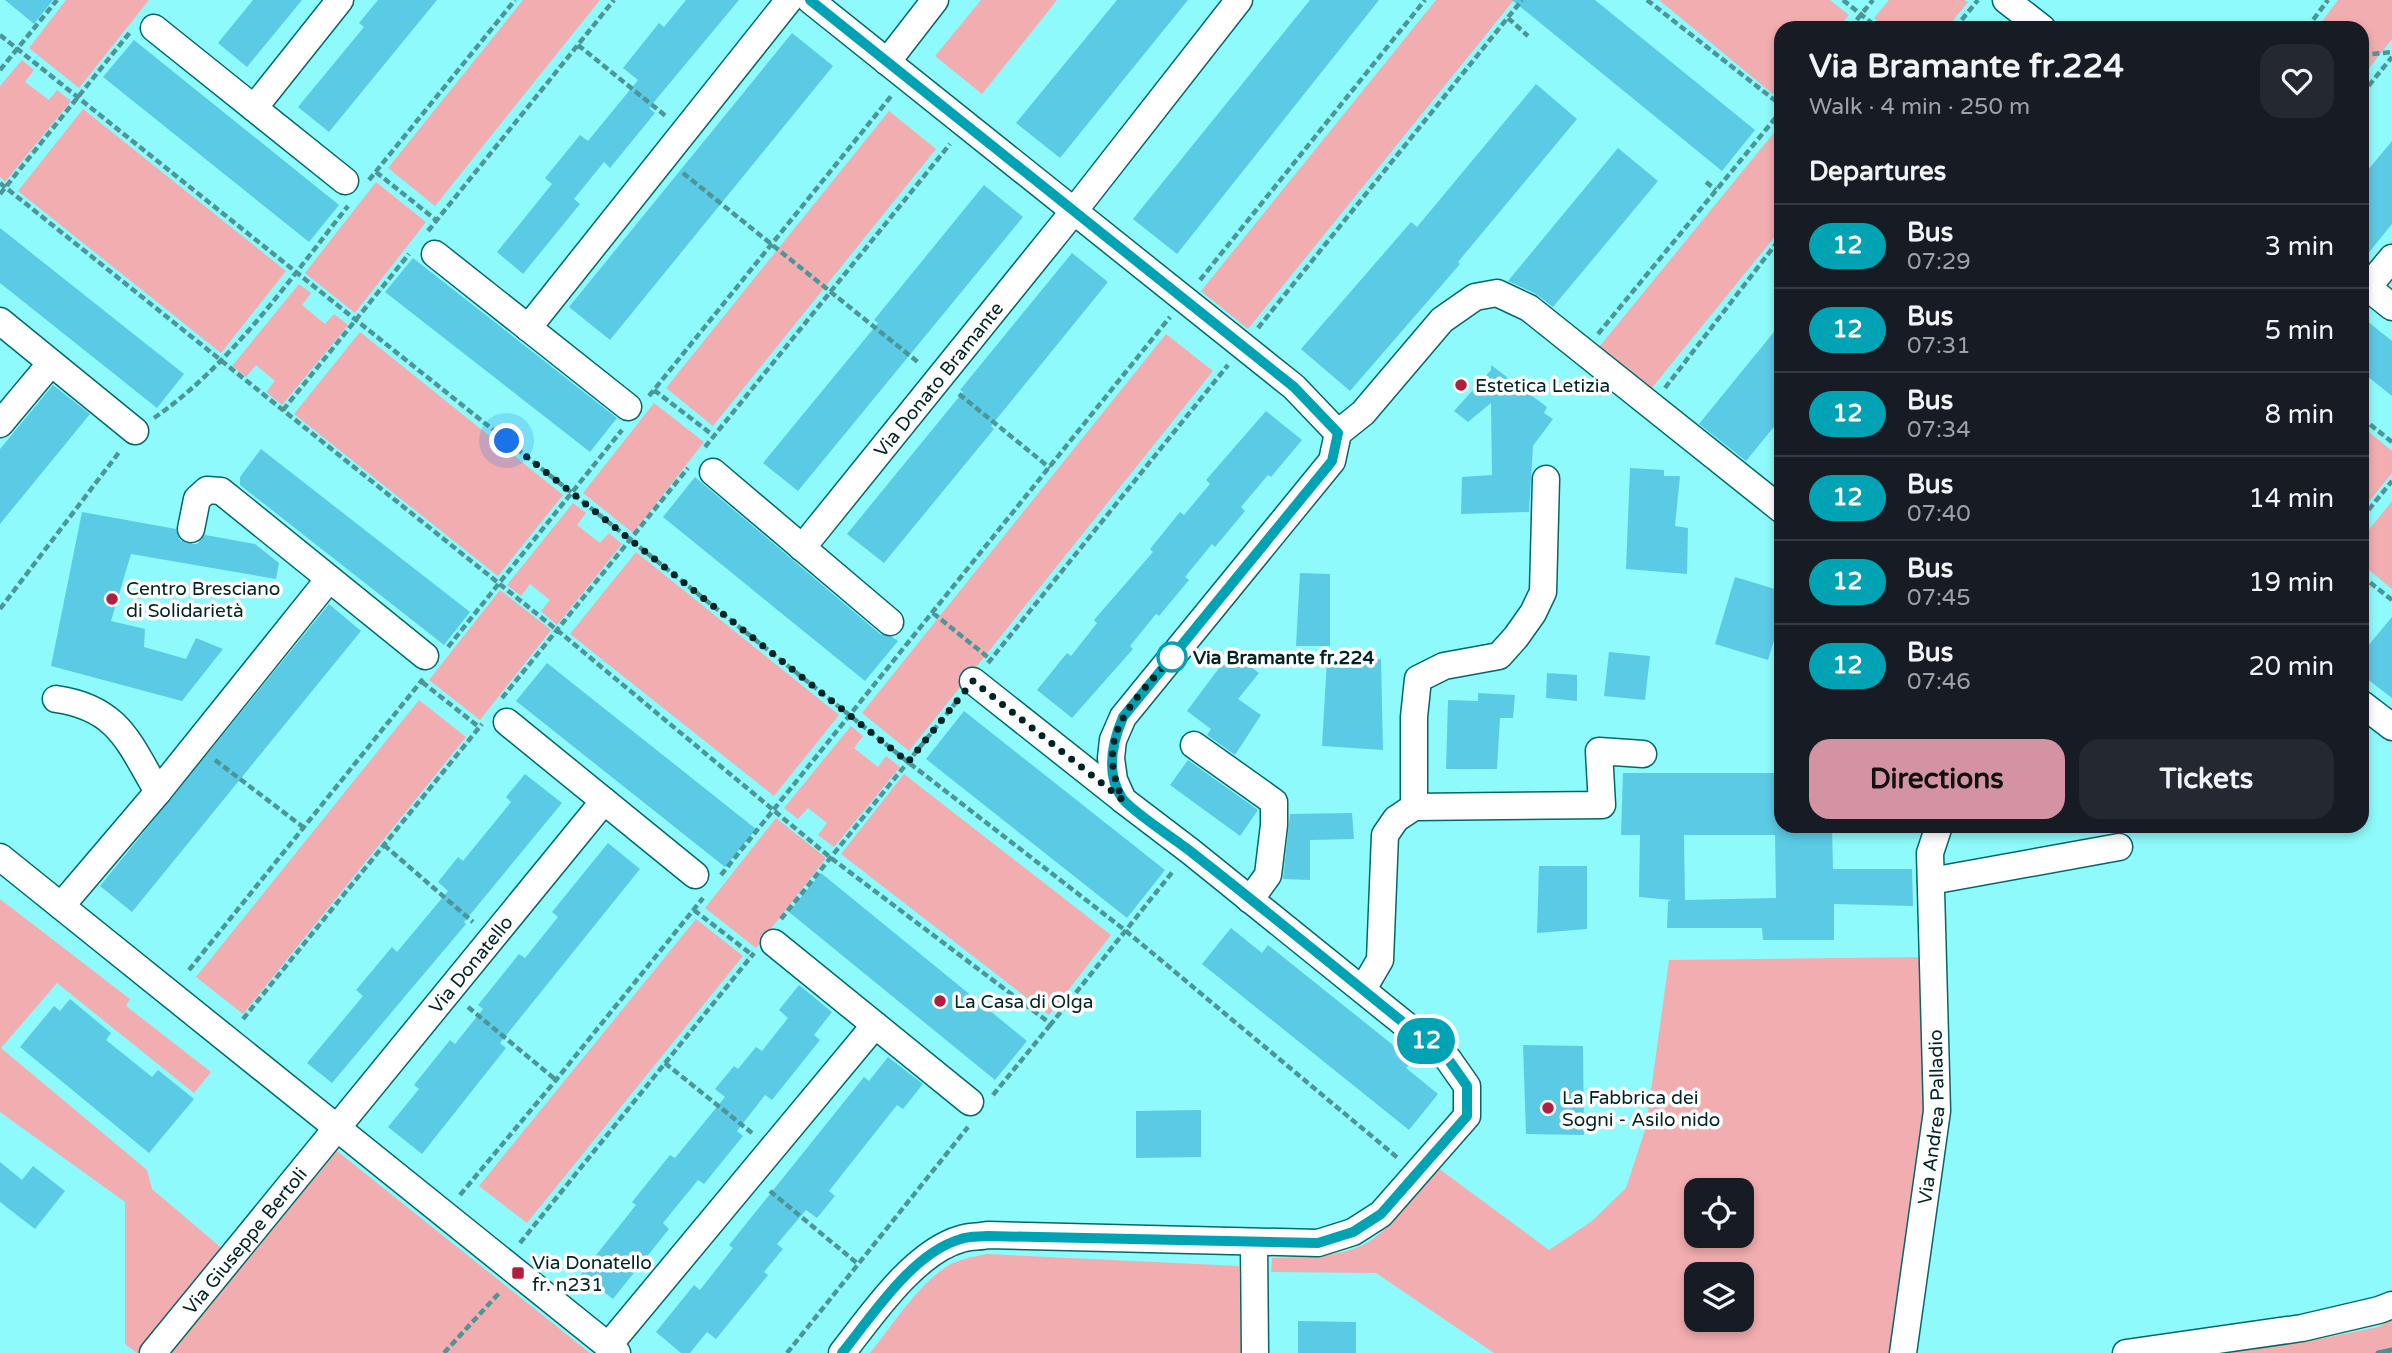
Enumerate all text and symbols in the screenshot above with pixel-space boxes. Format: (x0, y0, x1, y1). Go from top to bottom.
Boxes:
button: heart (2260, 44, 2334, 118)
text: Via Bramante fr.224 (1809, 47, 2124, 86)
text: Walk · 4 min · 250 m (1809, 93, 2030, 121)
text: Departures (1809, 156, 1946, 187)
text: Bus (1907, 217, 1953, 248)
text: 12 (1832, 231, 1863, 260)
text: 3 min (2265, 231, 2334, 262)
text: 07:29 (1907, 248, 1971, 276)
street label: Via Donato Bramante (870, 298, 1008, 462)
text: Bus (1907, 301, 1953, 332)
text: 12 (1832, 315, 1863, 344)
text: 5 min (2265, 315, 2334, 346)
text: 07:31 (1907, 332, 1971, 360)
place label: Estetica Letizia (1475, 375, 1610, 397)
marker: Estetica Letizia (1453, 377, 1469, 393)
text: Bus (1907, 385, 1953, 416)
text: 12 (1832, 399, 1863, 428)
text: 8 min (2265, 399, 2334, 430)
text: 07:34 (1907, 416, 1971, 444)
your location (489, 423, 524, 458)
text: Bus (1907, 469, 1953, 500)
text: 12 (1832, 483, 1863, 512)
text: 14 min (2248, 483, 2334, 514)
text: 07:40 (1907, 500, 1971, 528)
text: Bus (1907, 553, 1953, 584)
text: 12 (1832, 567, 1863, 596)
text: 19 min (2248, 567, 2334, 598)
place label: Centro Bresciano di Solidarietà (126, 578, 280, 622)
text: 07:45 (1907, 584, 1971, 612)
marker: Centro Bresciano di Solidarietà (104, 591, 120, 607)
text: Bus (1907, 637, 1953, 668)
marker: Via Bramante fr.224 (1157, 642, 1187, 672)
place label: Via Bramante fr.224 (1193, 647, 1374, 669)
text: 12 (1832, 651, 1863, 680)
text: 20 min (2248, 651, 2334, 682)
text: 07:46 (1907, 668, 1971, 696)
button: Directions (1809, 739, 2065, 819)
button: Tickets (2079, 739, 2334, 819)
street label: Via Donatello (425, 912, 518, 1018)
place label: La Casa di Olga (954, 991, 1094, 1013)
marker: La Casa di Olga (932, 993, 948, 1009)
line badge: 12 (1394, 1018, 1458, 1064)
text: 12 (1411, 1026, 1441, 1055)
street label: Via Andrea Palladio (1914, 1029, 1950, 1206)
place label: La Fabbrica dei Sogni - Asilo nido (1562, 1087, 1720, 1131)
marker: La Fabbrica dei Sogni - Asilo nido (1540, 1100, 1556, 1116)
street label: Via Giuseppe Bertoli (179, 1164, 312, 1319)
map controls (1684, 1178, 1754, 1332)
button: locate (1684, 1178, 1754, 1248)
place label: Via Donatello fr. n231 (532, 1252, 652, 1296)
button: layers (1684, 1262, 1754, 1332)
marker: Via Donatello fr. n231 (510, 1265, 526, 1281)

